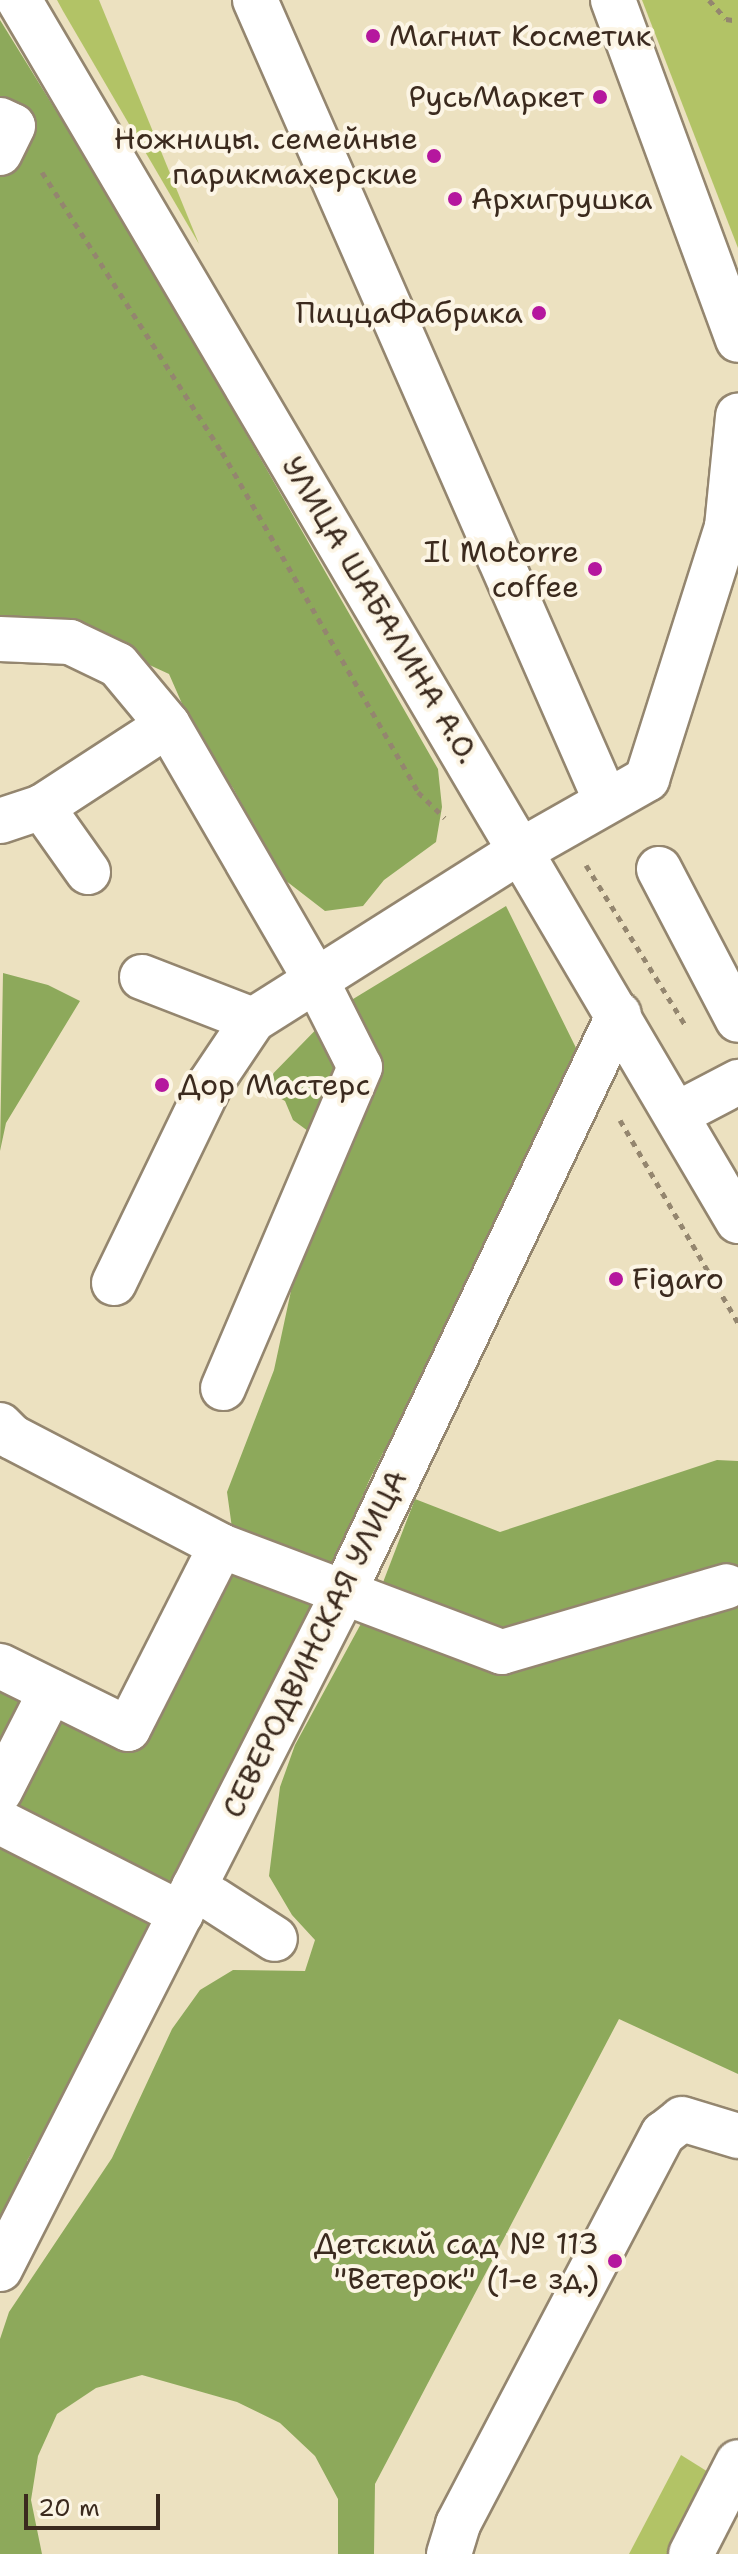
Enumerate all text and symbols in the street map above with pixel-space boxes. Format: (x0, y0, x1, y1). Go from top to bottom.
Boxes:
place label: Магнит Косметик (389, 18, 652, 54)
marker: Магнит Косметик (364, 27, 382, 45)
place label: РусьМаркет (409, 79, 584, 115)
marker: РусьМаркет (591, 88, 609, 106)
place label: Ножницы. семейные парикмахерские (114, 121, 418, 192)
marker: Ножницы. семейные парикмахерские (425, 147, 443, 165)
place label: Архигрушка (471, 181, 652, 217)
marker: Архигрушка (446, 190, 464, 208)
place label: ПиццаФабрика (296, 295, 523, 331)
marker: ПиццаФабрика (530, 304, 548, 322)
street label: УЛИЦА ШАБАЛИНА А.О. (274, 450, 486, 770)
place label: Il Motorre coffee (424, 534, 579, 604)
marker: Il Motorre coffee (586, 560, 604, 578)
place label: Дор Мастерс (178, 1067, 371, 1103)
marker: Дор Мастерс (153, 1076, 171, 1094)
place label: Figaro (632, 1261, 724, 1297)
marker: Figaro (607, 1270, 625, 1288)
street label: СЕВЕРОДВИНСКАЯ УЛИЦА (215, 1464, 415, 1824)
place label: Детский сад № 113 "Ветерок" (1-е зд.) (314, 2226, 599, 2296)
marker: Детский сад № 113 "Ветерок" (1-е зд.) (606, 2252, 624, 2270)
scale bar (28, 2478, 164, 2528)
text: 20 m (38, 2492, 100, 2524)

